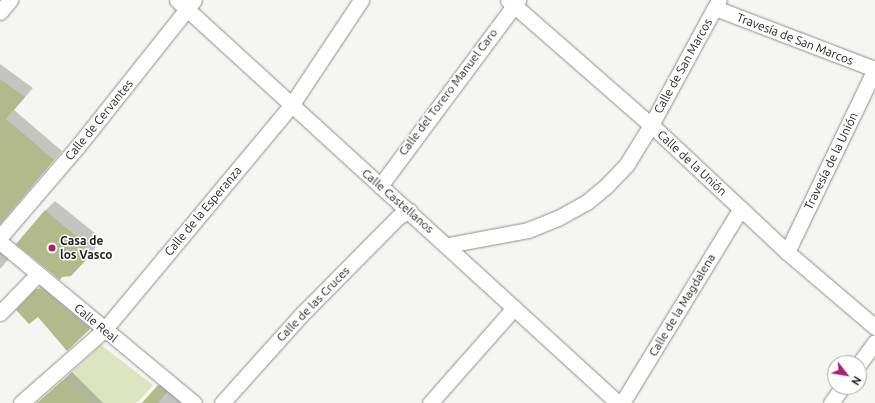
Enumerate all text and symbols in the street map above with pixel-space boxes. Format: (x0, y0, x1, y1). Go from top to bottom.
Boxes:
street label: Travesía de San Marcos (735, 10, 855, 68)
street label: Calle de San Marcos (651, 16, 715, 116)
street label: Calle del Torero Manuel Caro (396, 26, 500, 158)
street label: Calle de Cervantes (62, 77, 136, 163)
street label: Travesía de la Unión (801, 110, 861, 212)
street label: Calle de la Unión (654, 127, 730, 199)
street label: Calle de la Esperanza (161, 163, 245, 259)
street label: Calle Castellanos (359, 166, 437, 236)
place label: Casa de los Vasco (60, 234, 112, 262)
marker: Casa de los Vasco (47, 243, 57, 253)
street label: Calle de la Magdalena (646, 251, 718, 359)
street label: Calle de las Cruces (273, 263, 353, 345)
street label: Calle Real (71, 301, 121, 345)
north arrow (827, 355, 867, 395)
text: N (849, 374, 864, 387)

